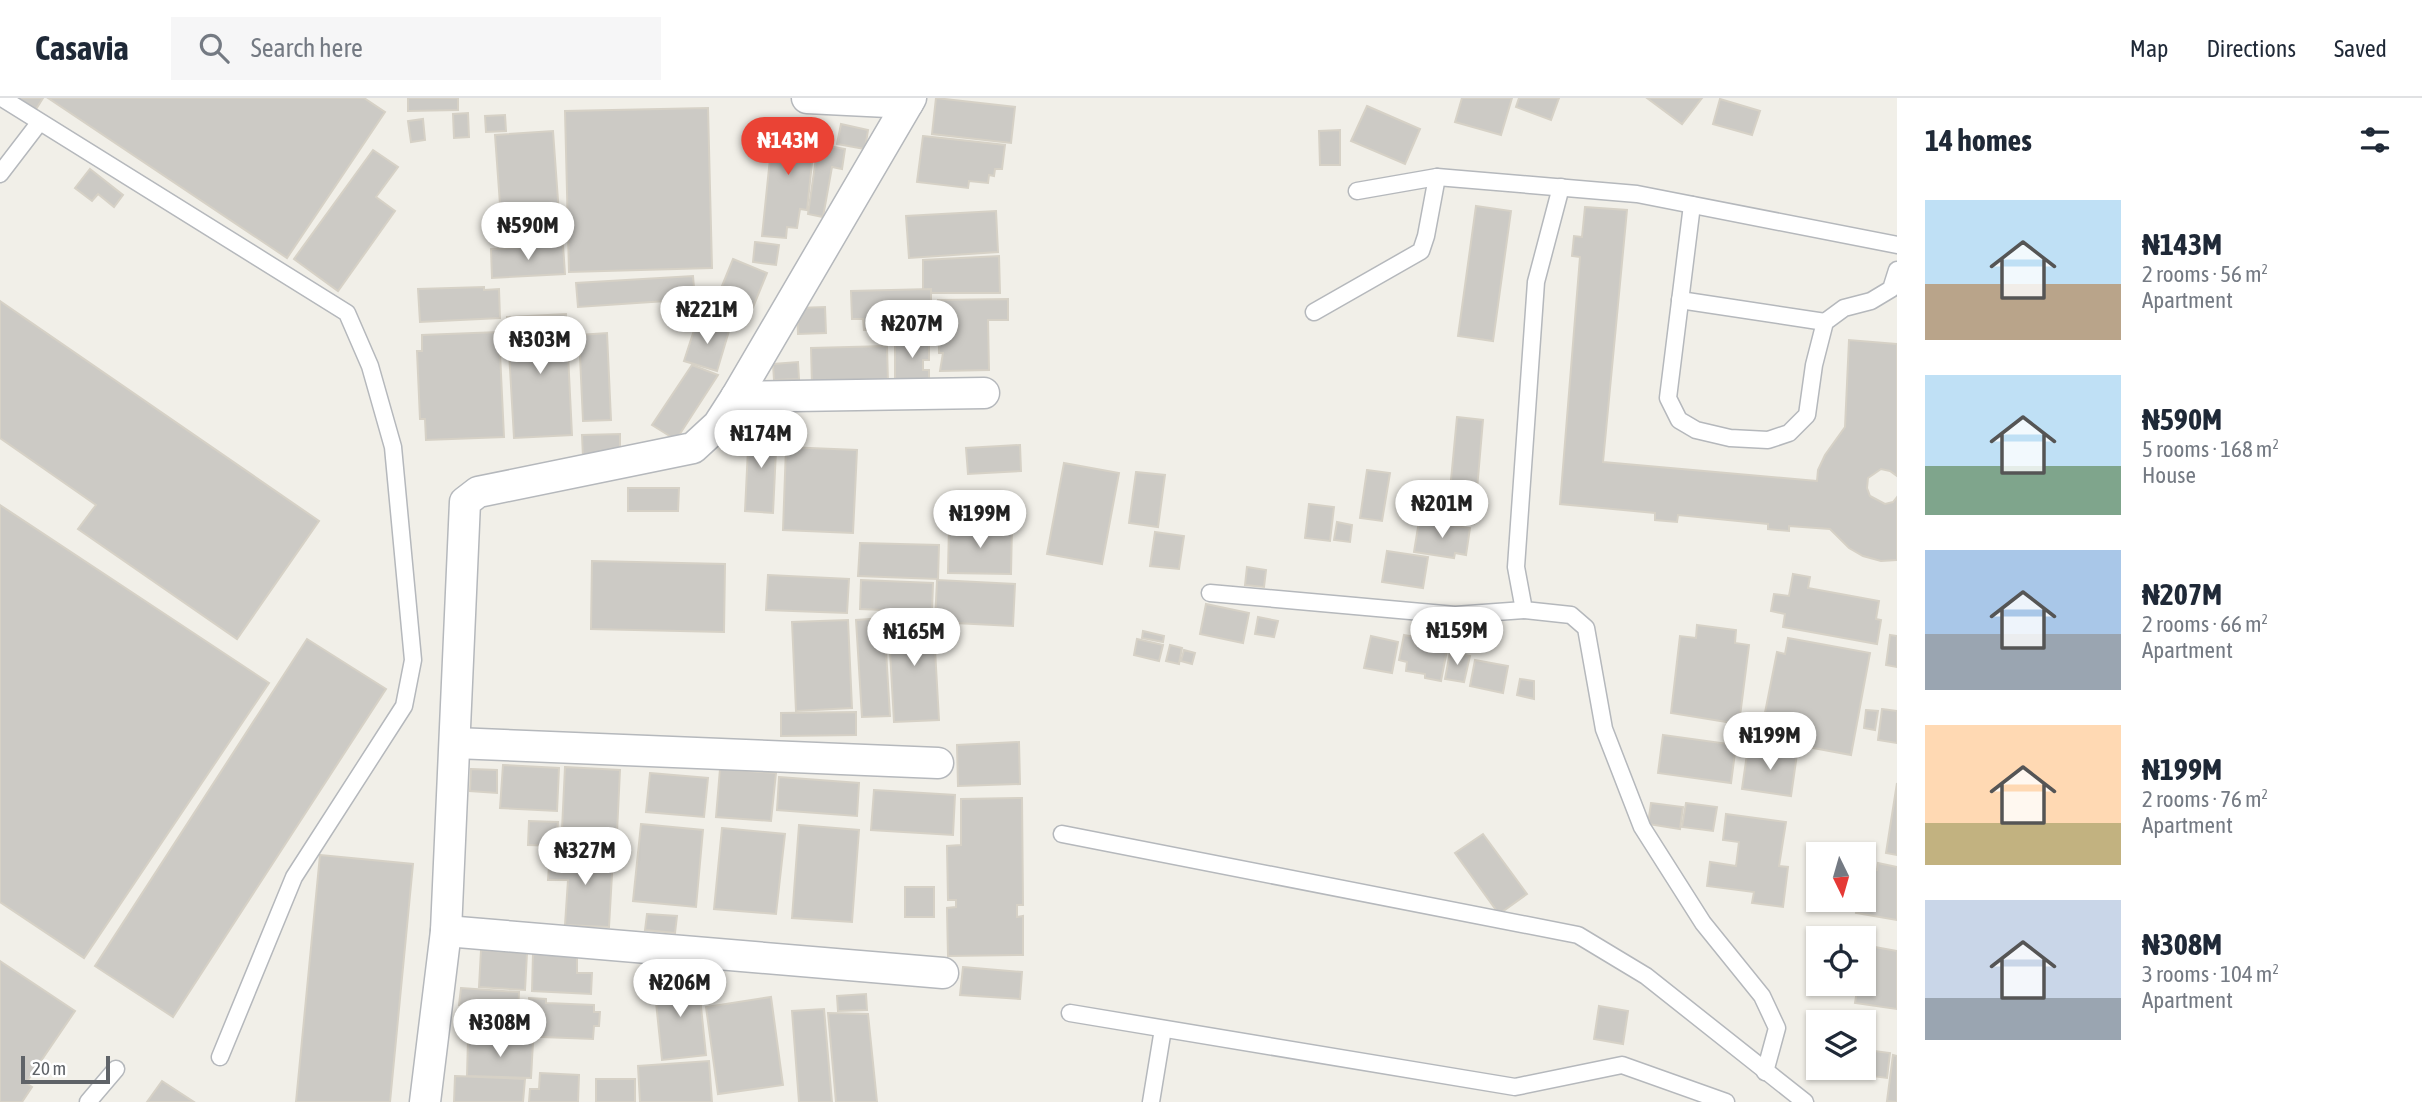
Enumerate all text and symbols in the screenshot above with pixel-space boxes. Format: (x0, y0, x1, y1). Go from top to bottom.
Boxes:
search box (171, 17, 661, 80)
text: Casavia (35, 29, 129, 67)
icon: search (195, 29, 233, 67)
text: Search here (251, 33, 363, 63)
text: Map (2130, 35, 2168, 62)
text: Directions (2206, 35, 2296, 62)
text: Saved (2334, 35, 2387, 62)
pin: ₦143M (739, 118, 837, 177)
icon: filters (2356, 121, 2394, 159)
text: 14 homes (1925, 123, 2032, 157)
text: ₦143M (757, 127, 819, 153)
pin: ₦590M (479, 202, 577, 262)
text: ₦590M (497, 212, 559, 238)
text: ₦143M (2142, 227, 2222, 261)
icon: home (1981, 228, 2065, 312)
text: 2 rooms · 56 m² (2142, 261, 2268, 287)
pin: ₦221M (658, 286, 756, 346)
text: Apartment (2142, 287, 2233, 313)
text: ₦221M (676, 296, 738, 322)
pin: ₦207M (863, 300, 961, 360)
text: ₦207M (881, 310, 943, 336)
pin: ₦303M (491, 316, 589, 376)
text: ₦303M (509, 326, 571, 352)
text: ₦590M (2142, 402, 2222, 436)
icon: home (1981, 403, 2065, 487)
pin: ₦174M (712, 410, 810, 470)
text: ₦174M (730, 420, 792, 446)
text: 5 rooms · 168 m² (2142, 436, 2279, 462)
text: House (2142, 462, 2196, 488)
pin: ₦201M (1393, 480, 1491, 540)
pin: ₦199M (931, 490, 1029, 550)
text: ₦201M (1411, 490, 1473, 516)
text: ₦199M (949, 500, 1011, 526)
text: ₦207M (2142, 577, 2222, 611)
icon: home (1981, 578, 2065, 662)
pin: ₦165M (865, 608, 963, 668)
pin: ₦159M (1408, 608, 1506, 667)
text: 2 rooms · 66 m² (2142, 611, 2268, 637)
text: ₦159M (1426, 617, 1488, 643)
text: ₦165M (883, 618, 945, 644)
text: Apartment (2142, 637, 2233, 663)
pin: ₦199M (1721, 712, 1819, 772)
text: ₦199M (1739, 722, 1801, 748)
text: ₦199M (2142, 752, 2222, 786)
icon: home (1981, 753, 2065, 837)
text: 2 rooms · 76 m² (2142, 786, 2268, 812)
text: Apartment (2142, 812, 2233, 838)
pin: ₦327M (536, 828, 634, 887)
text: ₦327M (554, 837, 616, 863)
north arrow (1806, 842, 1876, 912)
map controls (1806, 842, 1876, 1080)
button: locate (1806, 926, 1876, 996)
text: ₦308M (2142, 927, 2222, 961)
icon: home (1981, 928, 2065, 1012)
pin: ₦206M (631, 960, 729, 1019)
text: 3 rooms · 104 m² (2142, 961, 2279, 987)
text: ₦206M (649, 969, 711, 995)
text: Apartment (2142, 987, 2233, 1013)
pin: ₦308M (451, 1000, 549, 1059)
text: ₦308M (469, 1009, 531, 1035)
button: layers (1806, 1010, 1876, 1080)
scale bar (21, 1053, 110, 1085)
text: 20 m (32, 1057, 66, 1079)

